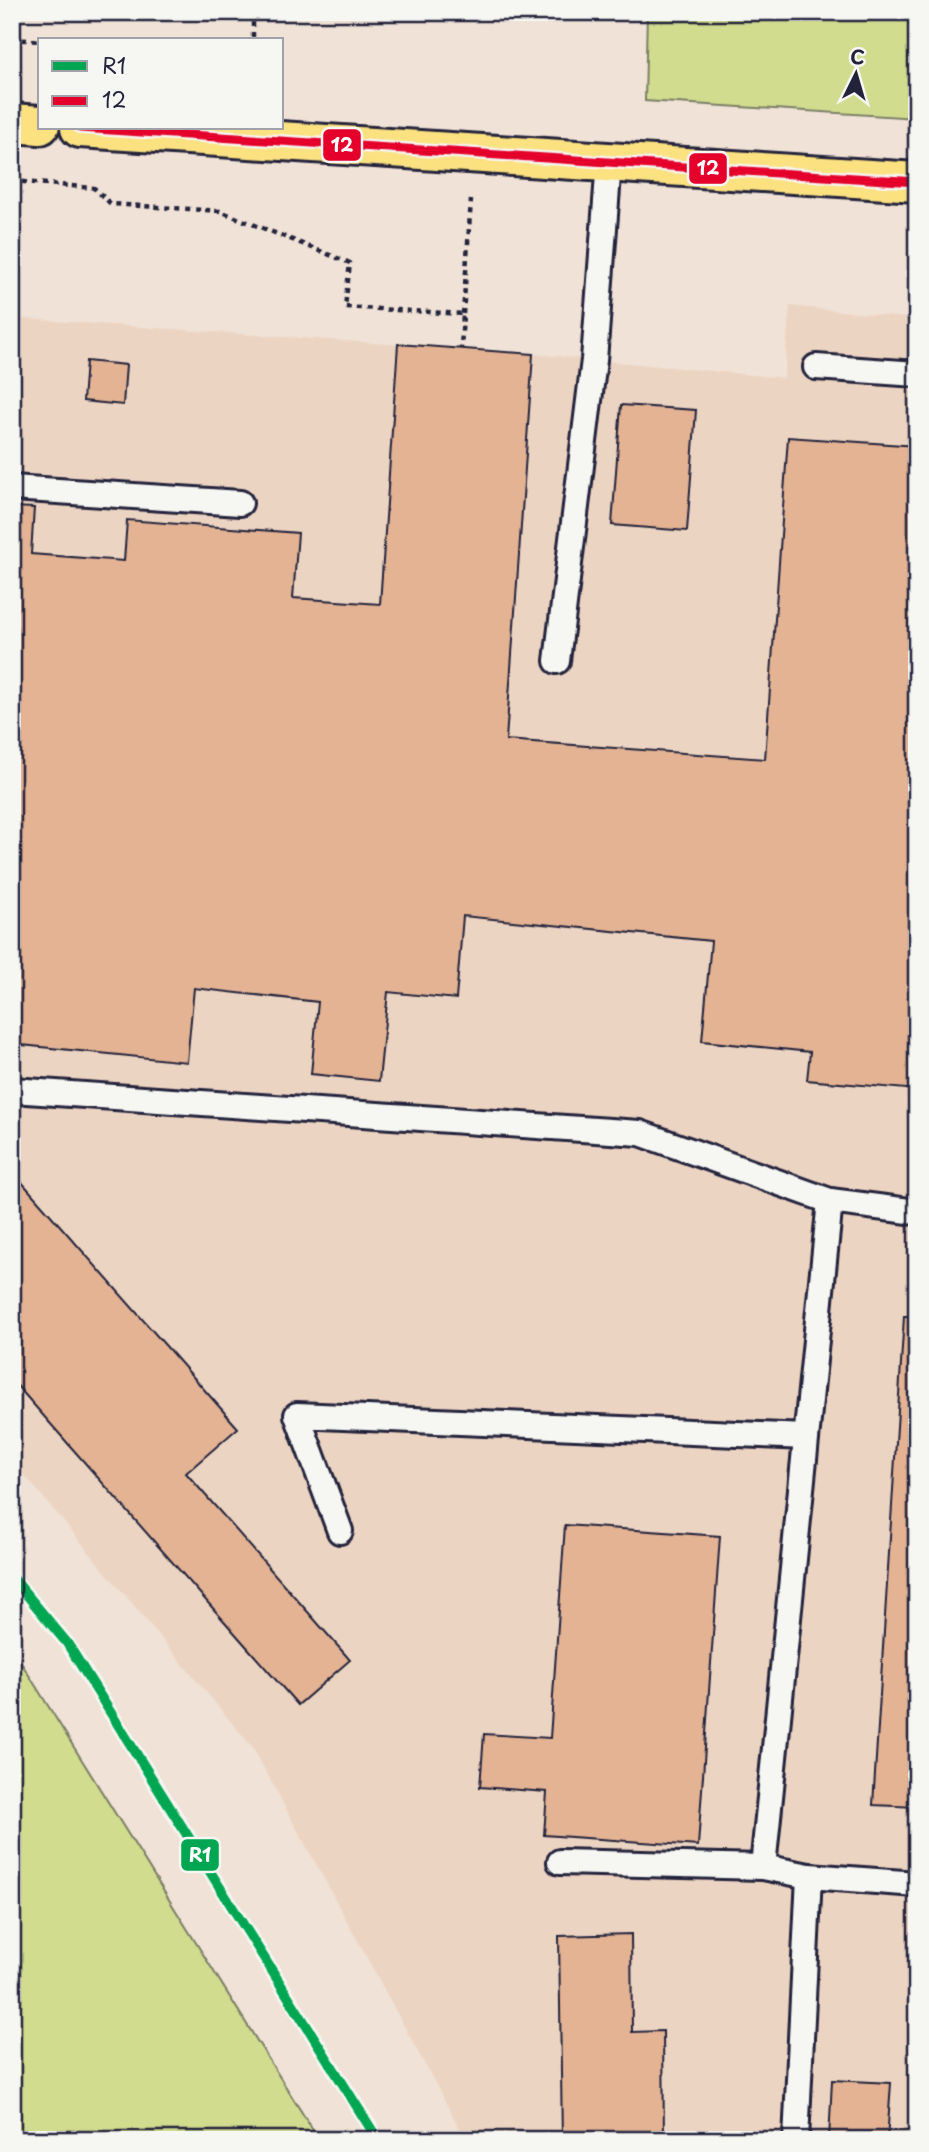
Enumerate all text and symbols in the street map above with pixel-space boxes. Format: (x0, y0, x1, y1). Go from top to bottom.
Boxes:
legend (38, 38, 284, 130)
north arrow (820, 38, 890, 108)
text: С (849, 41, 866, 71)
text: R1 (102, 49, 126, 81)
text: 12 (102, 83, 126, 115)
line badge: 12 (322, 128, 362, 162)
text: 12 (331, 130, 353, 158)
line badge: 12 (688, 152, 728, 185)
text: 12 (697, 153, 719, 181)
line badge: R1 (180, 1838, 220, 1872)
text: R1 (189, 1840, 211, 1868)

